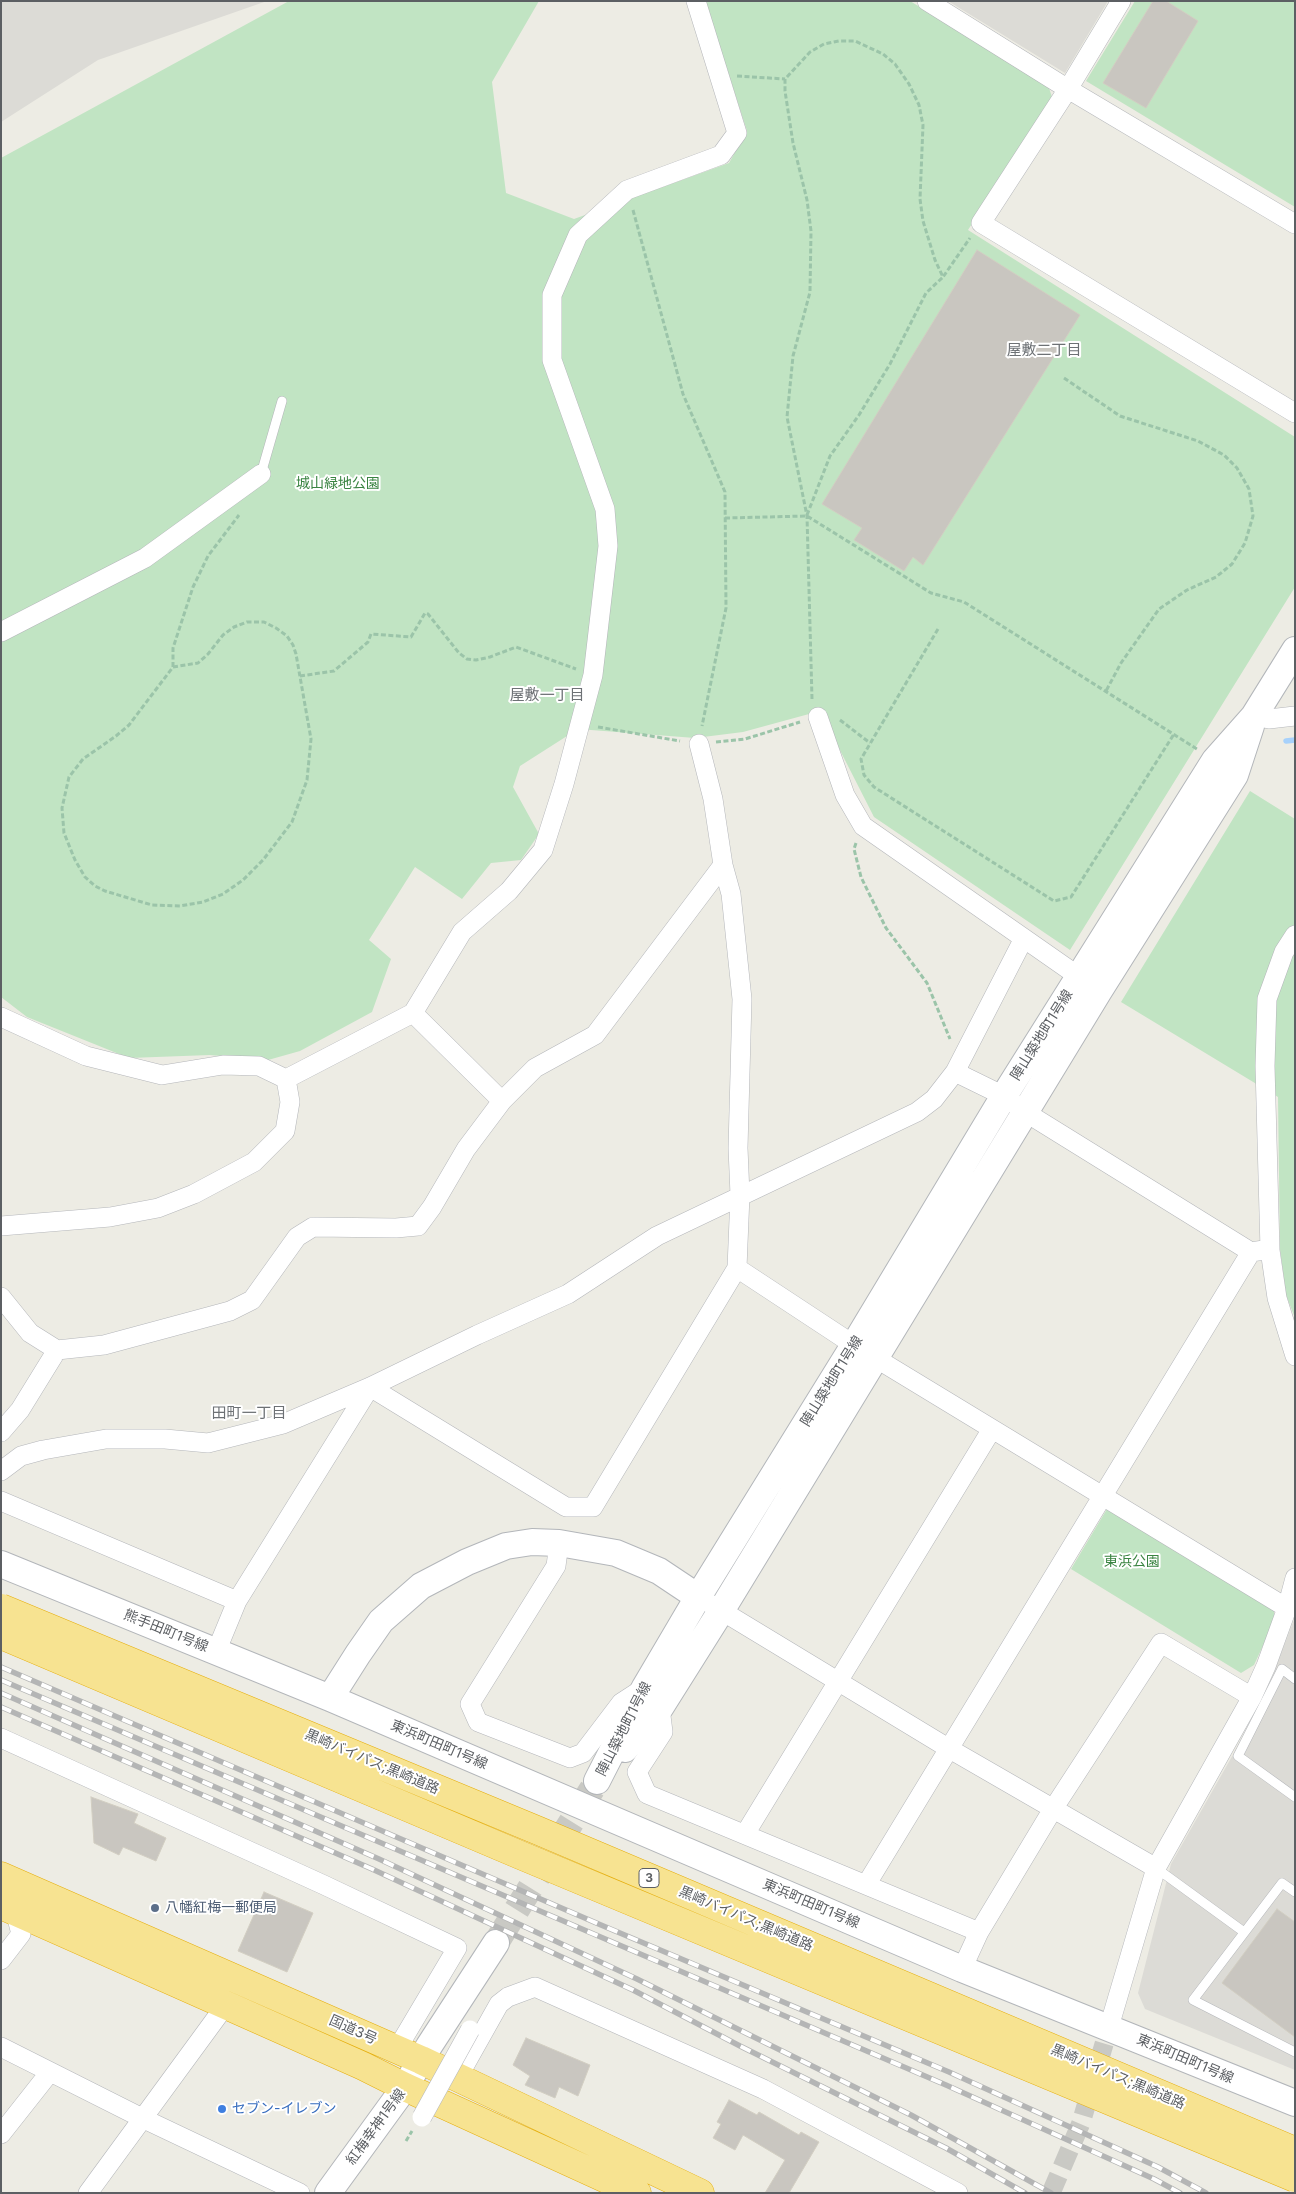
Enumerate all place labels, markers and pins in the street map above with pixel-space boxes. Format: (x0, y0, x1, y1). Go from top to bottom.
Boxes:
place label: 八幡紅梅一郵便局 (165, 1900, 277, 1916)
marker: 八幡紅梅一郵便局 (149, 1902, 161, 1914)
place label: セブン-イレブン (232, 2101, 336, 2117)
marker: セブン-イレブン (216, 2103, 228, 2115)

